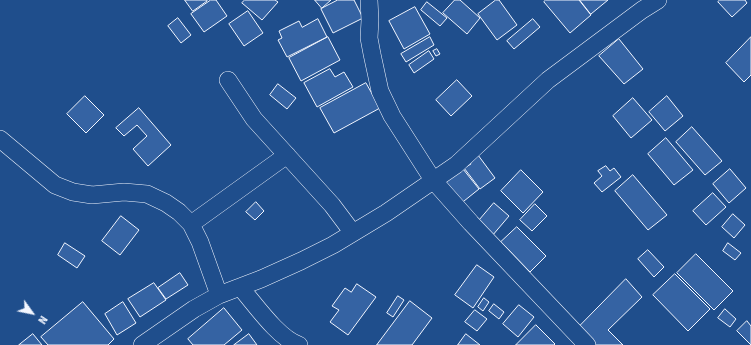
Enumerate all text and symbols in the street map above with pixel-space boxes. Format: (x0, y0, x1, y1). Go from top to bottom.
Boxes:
north arrow (12, 293, 52, 333)
text: N (34, 313, 51, 327)

